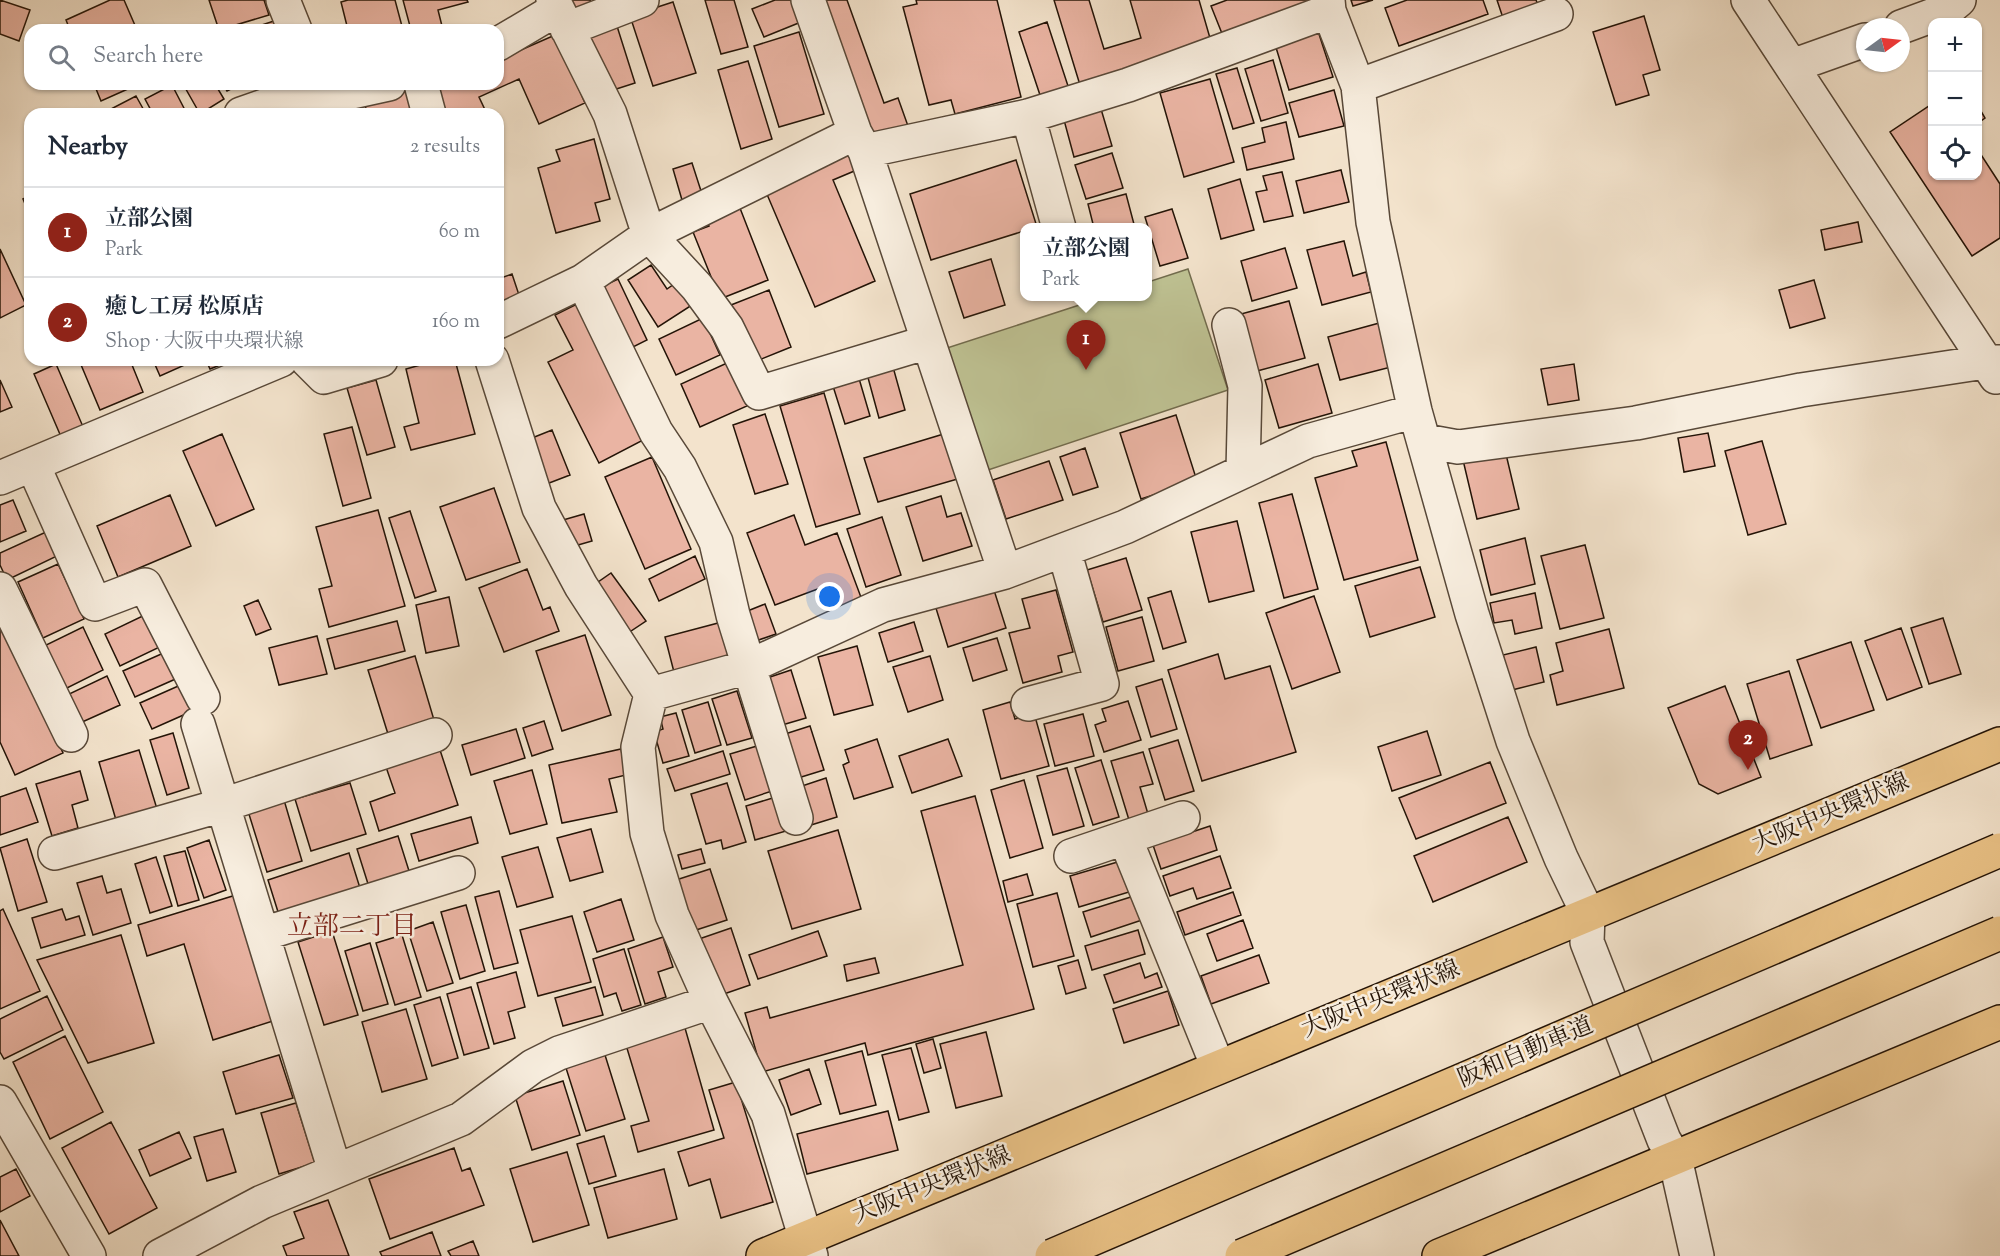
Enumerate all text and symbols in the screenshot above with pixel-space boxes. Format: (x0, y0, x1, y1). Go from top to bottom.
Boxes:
north arrow (1856, 18, 1910, 72)
map controls (1928, 18, 1982, 180)
button: + (1928, 18, 1982, 72)
search box (24, 24, 504, 90)
icon: search (45, 41, 78, 74)
text: Search here (93, 41, 203, 73)
button: − (1928, 72, 1982, 126)
button: locate (1928, 126, 1982, 180)
text: Nearby (48, 129, 128, 166)
text: 2 results (410, 133, 480, 162)
text: 立部公園 (105, 204, 193, 236)
text: 1 (64, 218, 71, 247)
text: 60 m (439, 218, 480, 247)
popup (1020, 223, 1152, 301)
text: 立部公園 (1042, 234, 1130, 266)
text: Park (105, 236, 143, 265)
text: Park (1042, 266, 1080, 295)
text: 癒し工房 松原店 (105, 292, 264, 324)
text: 2 (63, 308, 72, 337)
text: 160 m (432, 308, 480, 337)
pin: 1 (1066, 320, 1106, 370)
text: Shop · 大阪中央環状線 (105, 328, 304, 357)
your location (815, 582, 844, 611)
pin: 2 (1728, 720, 1768, 770)
street label: 大阪中央環状線 (1747, 766, 1915, 862)
district label: 立部二丁目 (287, 909, 417, 946)
street label: 大阪中央環状線 (1297, 953, 1465, 1047)
street label: 阪和自動車道 (1453, 1009, 1599, 1097)
street label: 大阪中央環状線 (848, 1139, 1016, 1233)

